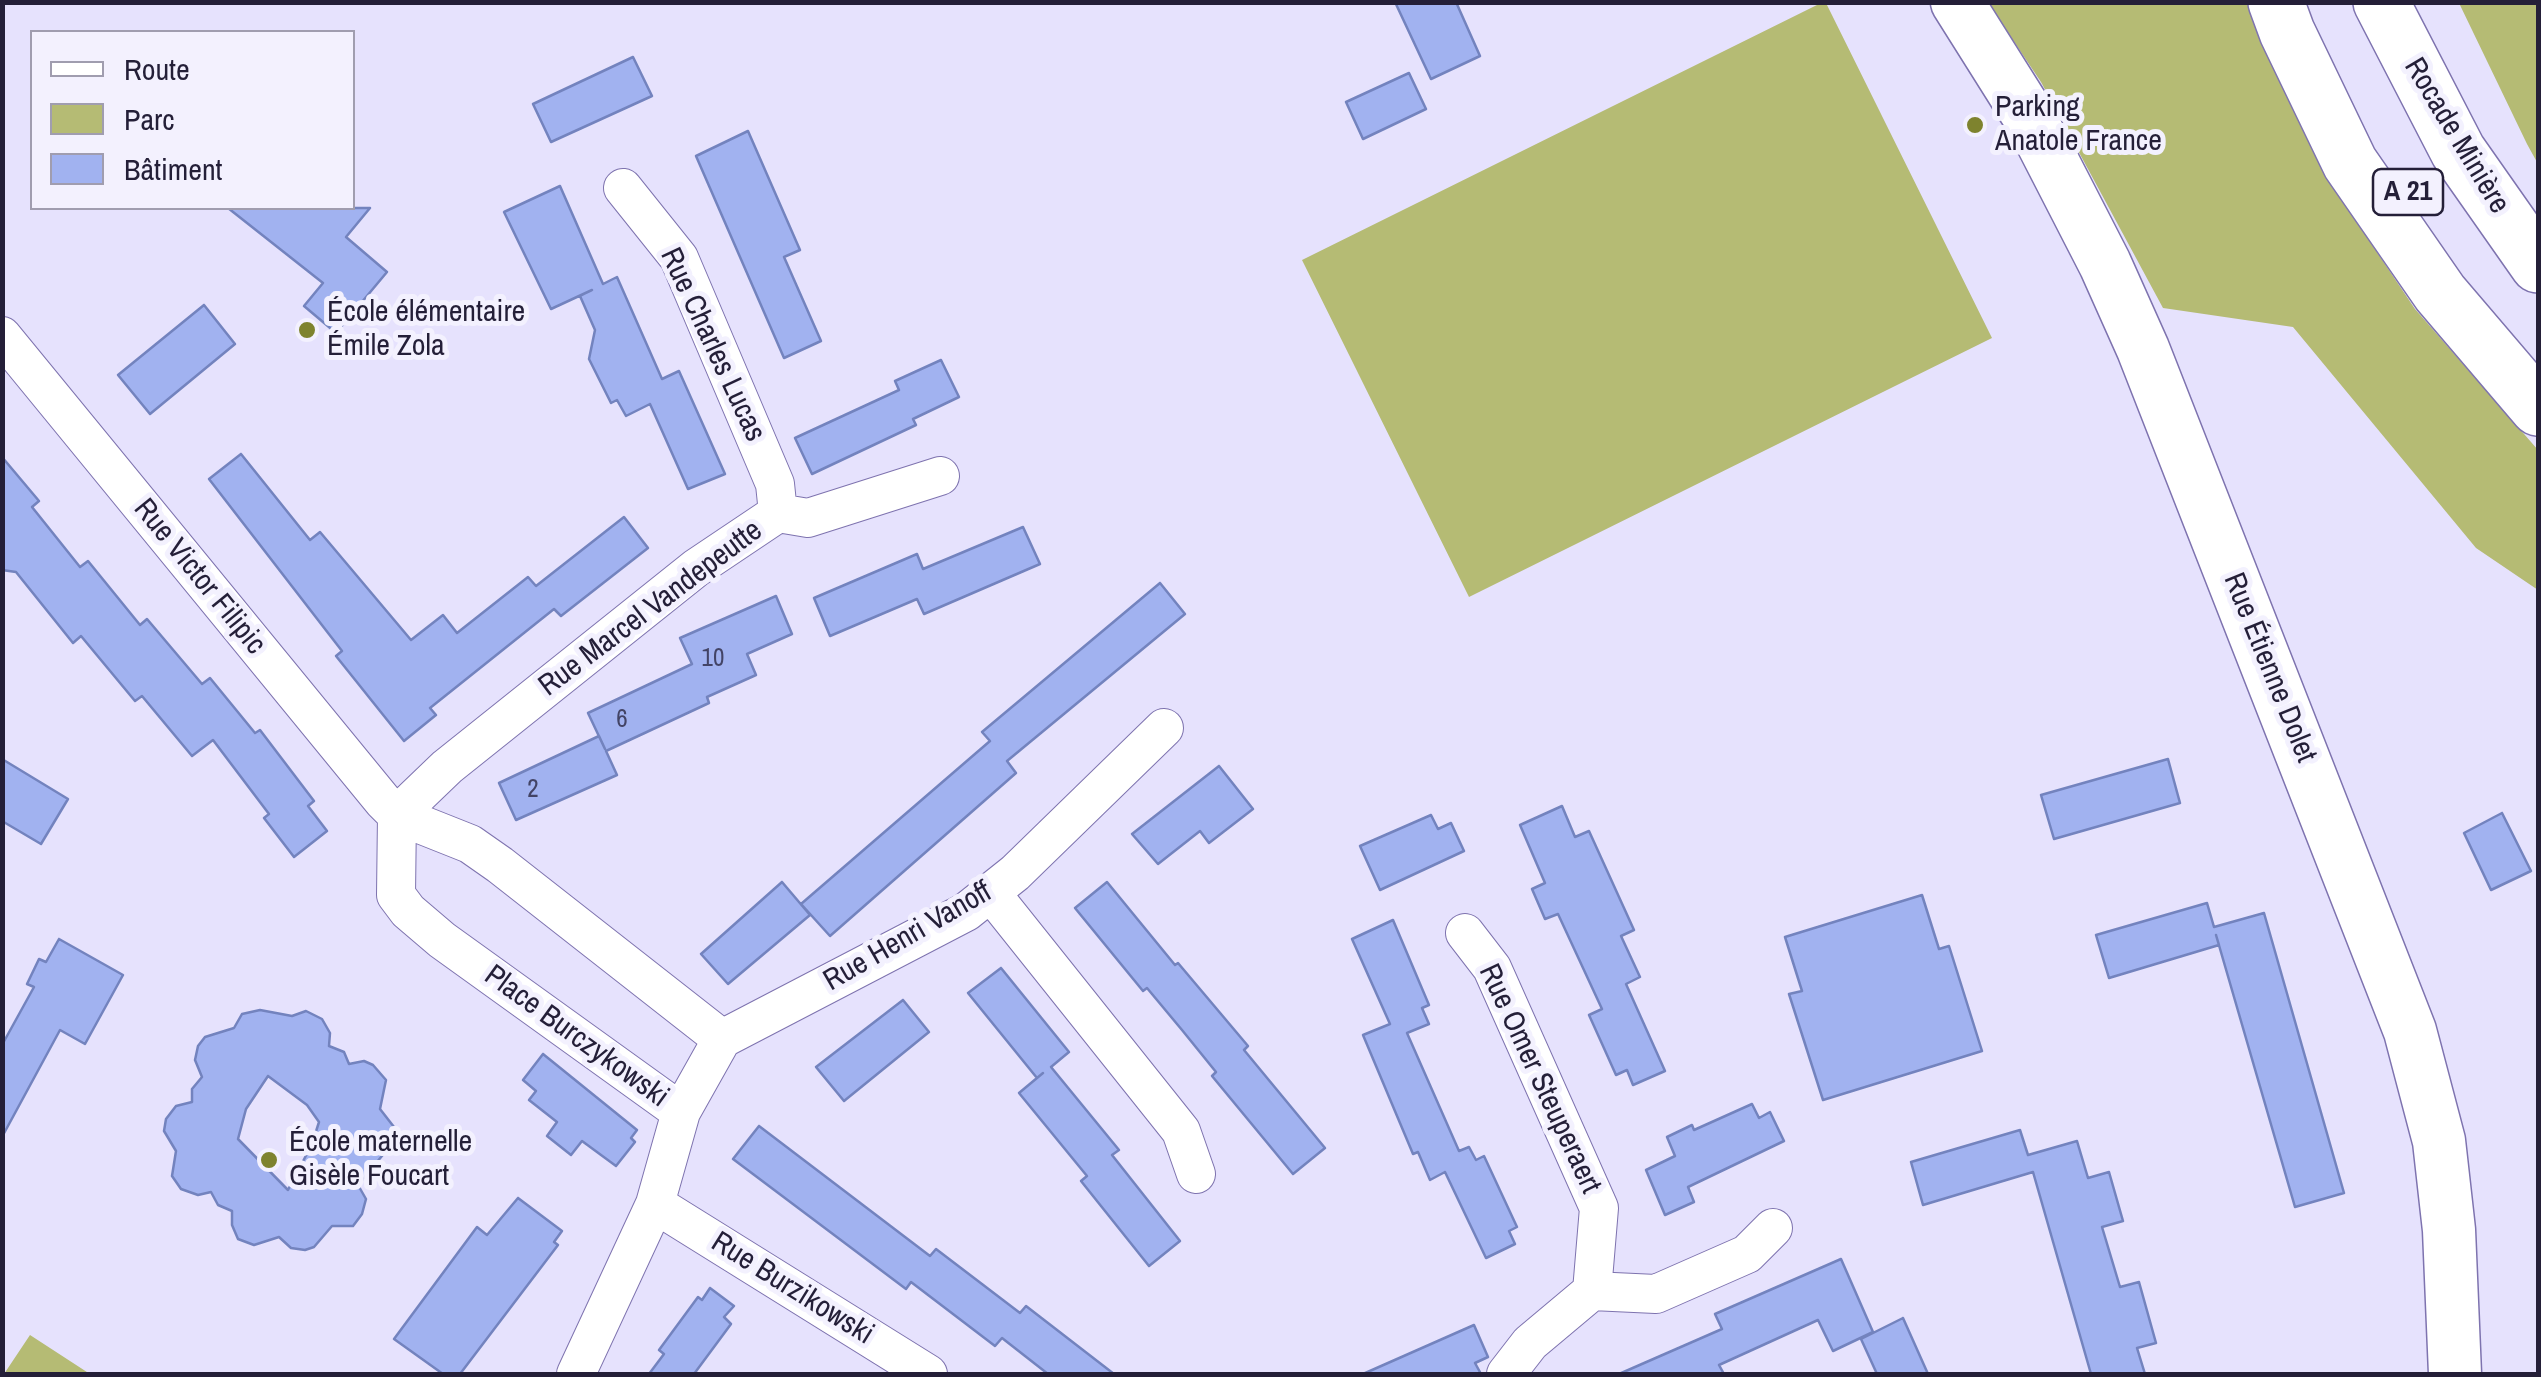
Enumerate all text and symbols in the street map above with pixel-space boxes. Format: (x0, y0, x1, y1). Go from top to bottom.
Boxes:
legend (30, 30, 355, 210)
text: Route (124, 49, 190, 89)
street label: Rocade Minière (2396, 52, 2516, 220)
place label: Parking Anatole France (1995, 90, 2162, 160)
text: Parc (124, 99, 175, 139)
marker: Parking Anatole France (1964, 114, 1986, 136)
text: Bâtiment (124, 149, 222, 189)
road number: A 21 (2373, 169, 2443, 215)
street label: Rue Charles Lucas (651, 243, 773, 447)
place label: École élémentaire Émile Zola (327, 295, 525, 366)
marker: École élémentaire Émile Zola (296, 319, 318, 341)
street label: Rue Victor Filipic (125, 492, 273, 662)
street label: Rue Marcel Vandepeutte (532, 513, 770, 705)
street label: Rue Étienne Dolet (2215, 568, 2323, 768)
house number: 10 (702, 644, 724, 674)
house number: 6 (616, 705, 628, 735)
house number: 2 (527, 775, 539, 805)
street label: Rue Henri Vanoff (818, 874, 998, 1000)
street label: Place Burczykowski (477, 958, 675, 1116)
street label: Rue Omer Steuperaert (1470, 959, 1608, 1199)
place label: École maternelle Gisèle Foucart (289, 1125, 472, 1196)
marker: École maternelle Gisèle Foucart (258, 1149, 280, 1171)
street label: Rue Burzikowski (704, 1225, 880, 1353)

